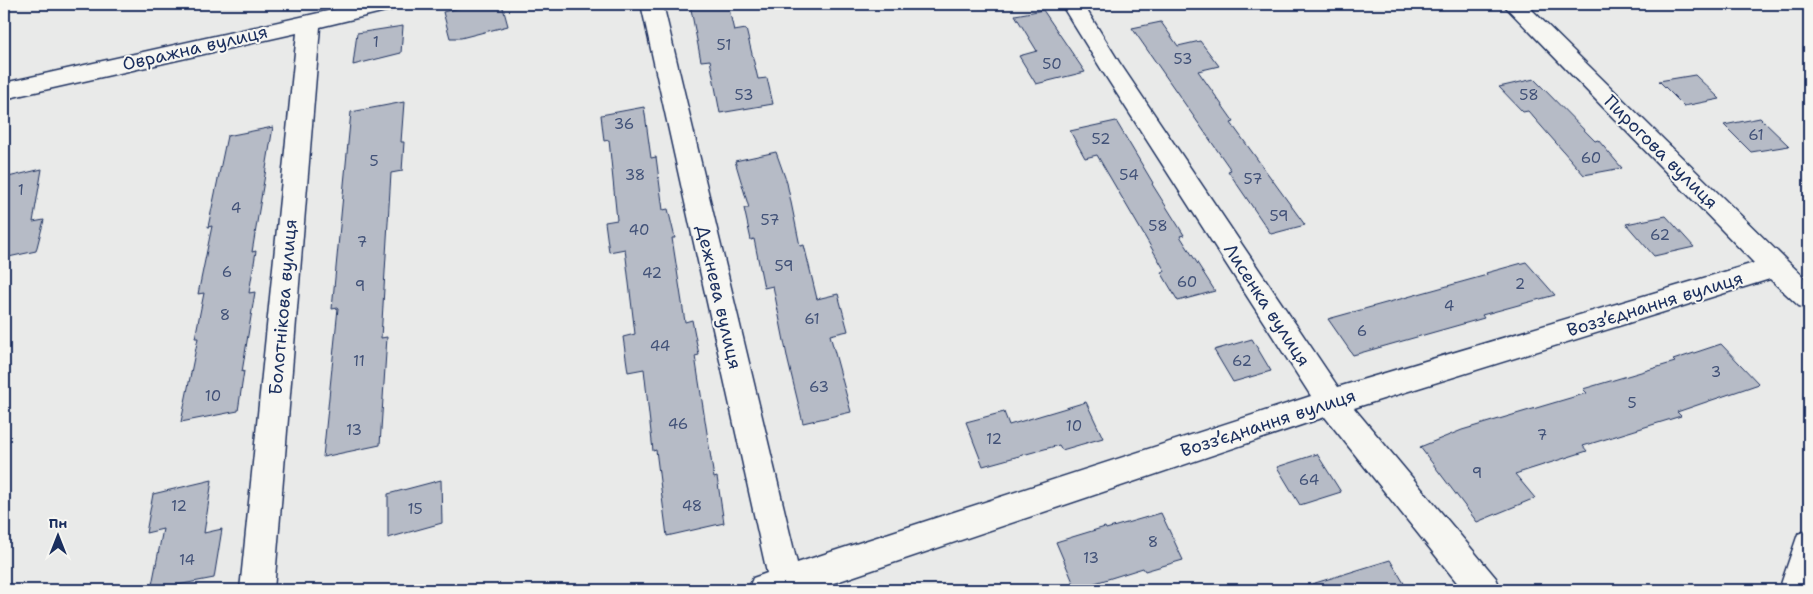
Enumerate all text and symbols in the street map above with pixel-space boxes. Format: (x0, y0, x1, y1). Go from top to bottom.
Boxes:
street label: Овражна вулиця (120, 20, 270, 76)
house number: 1 (373, 32, 379, 52)
house number: 51 (717, 35, 731, 55)
house number: 53 (1174, 49, 1193, 69)
house number: 50 (1042, 54, 1062, 74)
house number: 53 (735, 85, 754, 105)
house number: 58 (1519, 85, 1539, 105)
street label: Пирогова вулиця (1599, 90, 1723, 214)
house number: 36 (614, 114, 634, 134)
house number: 61 (1748, 125, 1764, 145)
house number: 52 (1092, 129, 1110, 149)
house number: 60 (1581, 148, 1601, 168)
house number: 5 (369, 151, 379, 171)
house number: 38 (625, 165, 645, 185)
house number: 54 (1119, 165, 1139, 185)
house number: 57 (1244, 169, 1262, 189)
house number: 1 (18, 180, 24, 200)
house number: 4 (231, 198, 241, 218)
house number: 59 (1270, 206, 1288, 226)
house number: 57 (761, 210, 779, 230)
house number: 58 (1148, 216, 1168, 236)
street label: Болотнікова вулиця (263, 218, 303, 396)
house number: 40 (629, 220, 649, 240)
street label: Дежнева вулиця (691, 223, 747, 371)
house number: 62 (1650, 225, 1670, 245)
house number: 7 (357, 232, 367, 252)
street label: Лисенка вулиця (1218, 239, 1316, 371)
house number: 59 (775, 256, 793, 276)
house number: 6 (222, 262, 232, 282)
house number: 42 (642, 263, 662, 283)
street label: Возз’єднання вулиця (1564, 266, 1746, 342)
house number: 60 (1177, 272, 1197, 292)
house number: 2 (1515, 274, 1525, 294)
house number: 9 (355, 276, 365, 296)
house number: 4 (1444, 296, 1454, 316)
house number: 8 (220, 305, 230, 325)
house number: 61 (804, 309, 820, 329)
house number: 6 (1357, 321, 1367, 341)
house number: 44 (650, 336, 670, 356)
house number: 11 (353, 351, 365, 371)
house number: 62 (1232, 351, 1252, 371)
house number: 3 (1711, 362, 1721, 382)
house number: 63 (809, 377, 829, 397)
street label: Возз’єднання вулиця (1177, 383, 1359, 463)
house number: 10 (205, 386, 221, 406)
house number: 5 (1627, 393, 1637, 413)
house number: 46 (668, 414, 688, 434)
house number: 10 (1066, 416, 1082, 436)
house number: 13 (346, 420, 362, 440)
house number: 7 (1537, 425, 1547, 445)
house number: 12 (986, 429, 1002, 449)
house number: 9 (1472, 463, 1482, 483)
house number: 64 (1299, 470, 1319, 490)
house number: 12 (171, 496, 187, 516)
house number: 48 (682, 496, 702, 516)
house number: 15 (407, 499, 423, 519)
north arrow (32, 512, 82, 562)
text: Пн (49, 514, 67, 532)
house number: 8 (1148, 532, 1158, 552)
house number: 13 (1083, 548, 1099, 568)
house number: 14 (179, 550, 195, 570)

